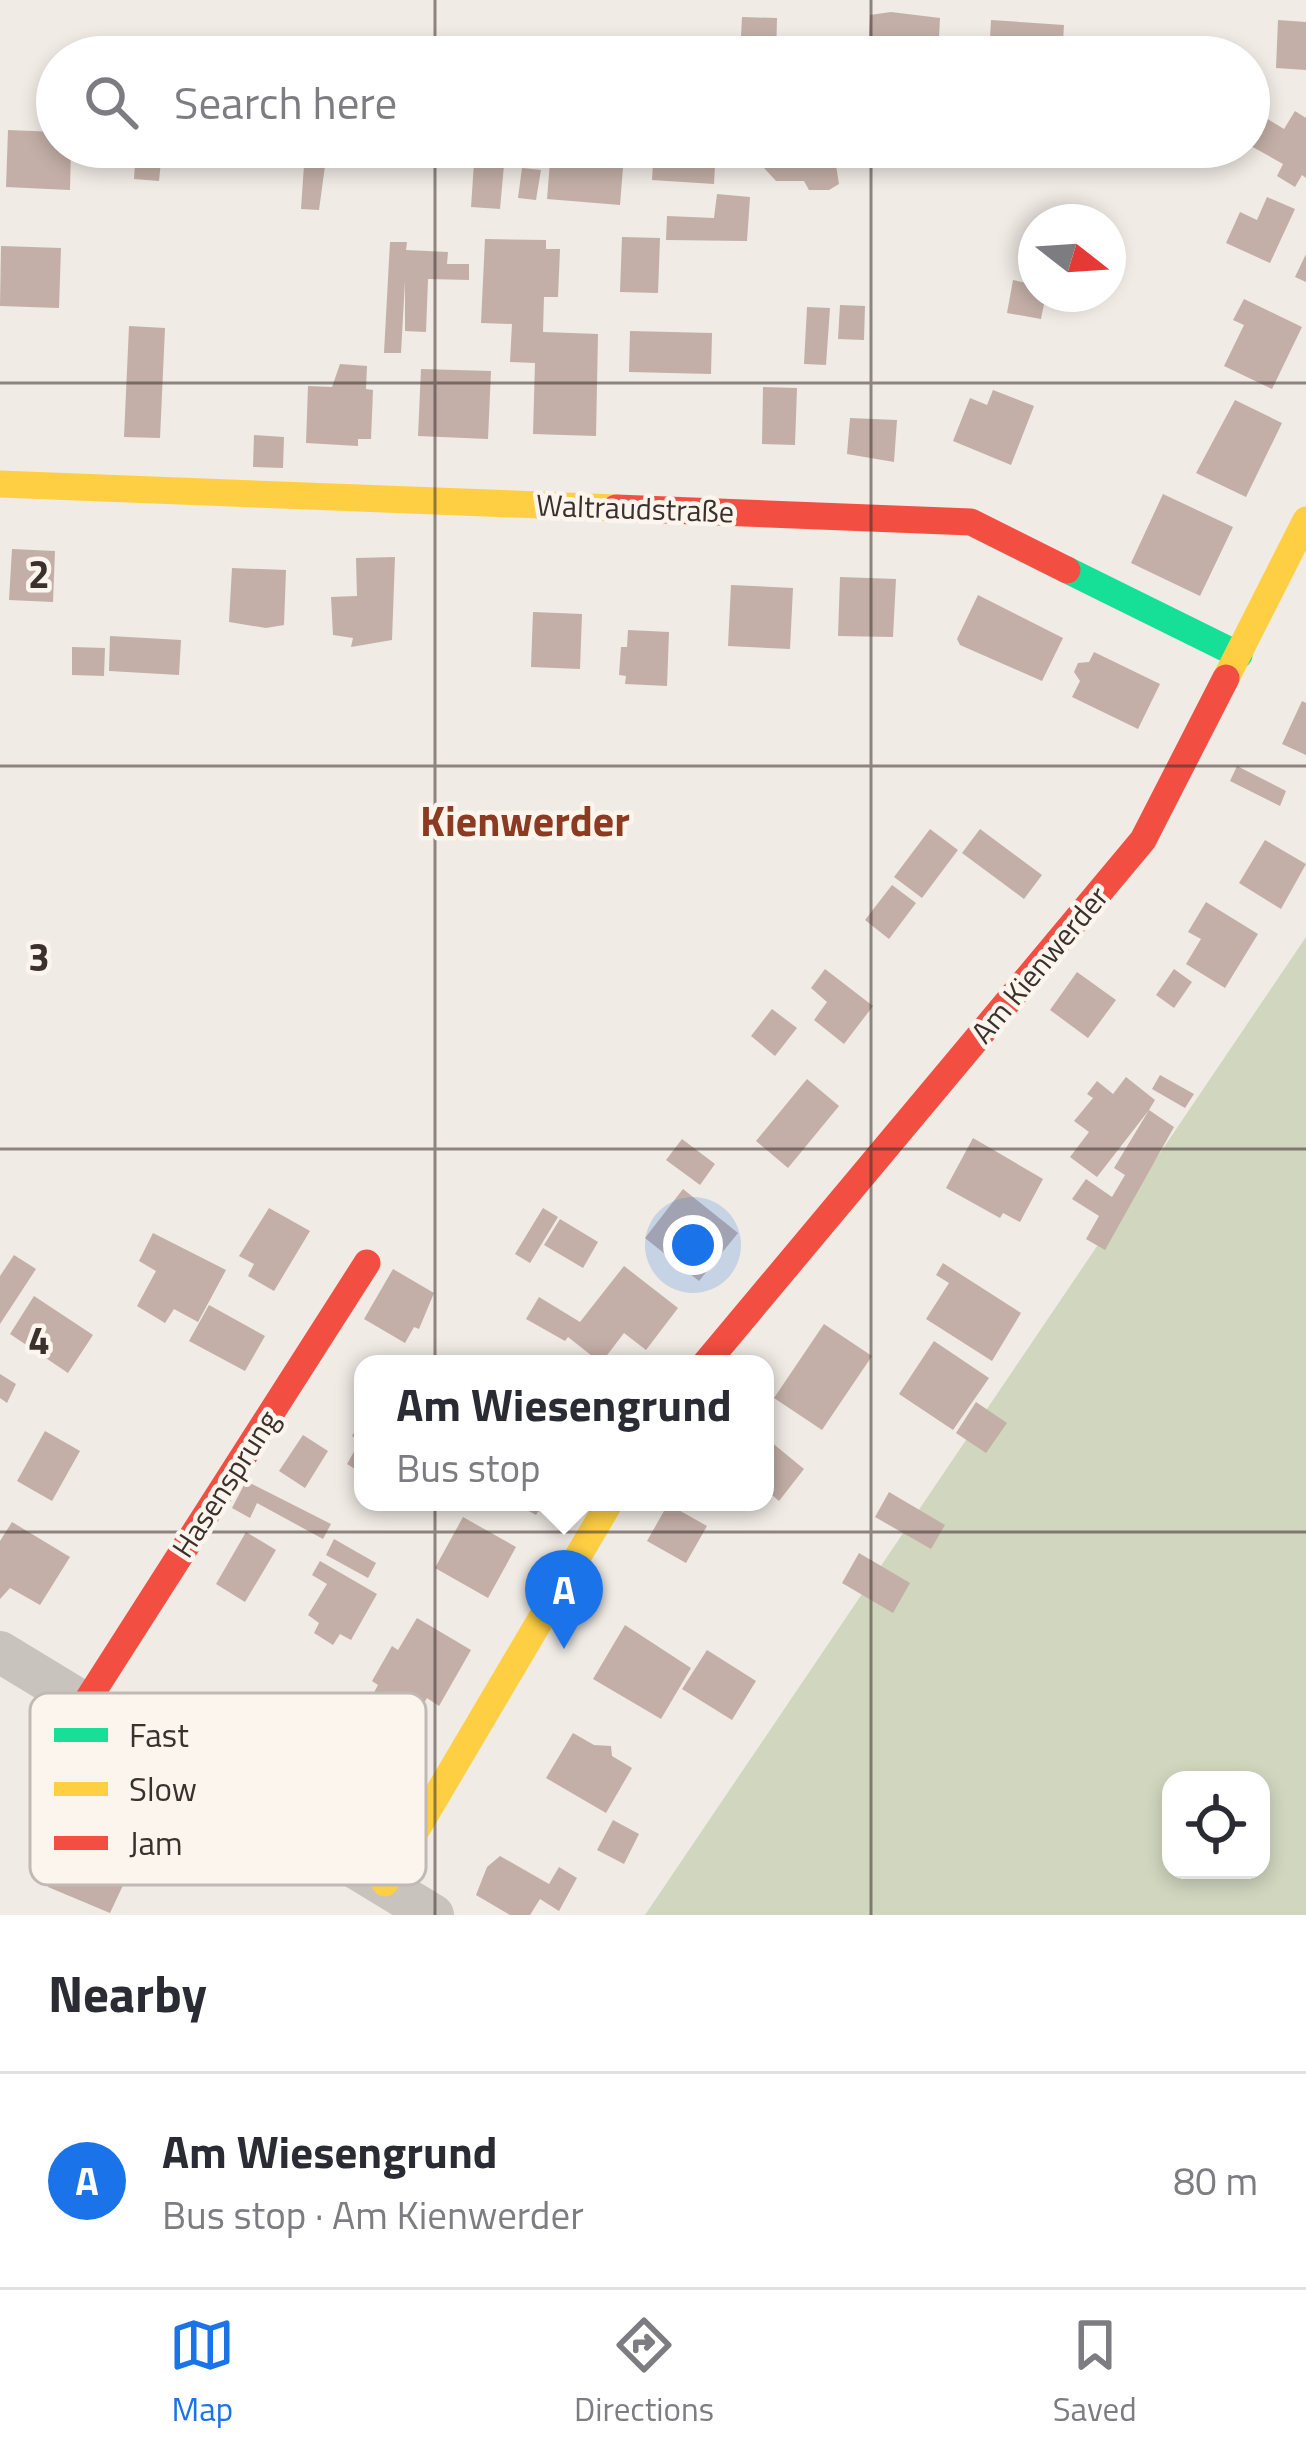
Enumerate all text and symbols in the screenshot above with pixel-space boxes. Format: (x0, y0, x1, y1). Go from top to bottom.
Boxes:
search box (36, 36, 1270, 168)
text: Search here (174, 68, 397, 136)
icon: search (78, 69, 144, 135)
north arrow (1018, 204, 1126, 312)
street label: Waltraudstraße (535, 482, 735, 534)
text: 2 (28, 544, 50, 603)
district label: Kienwerder (420, 788, 630, 852)
street label: Am Kienwerder (959, 875, 1119, 1053)
text: 3 (28, 927, 50, 986)
your location (663, 1215, 723, 1275)
text: 4 (28, 1310, 50, 1369)
popup (354, 1355, 774, 1511)
text: Am Wiesengrund (396, 1370, 732, 1438)
street label: Hasensprung (160, 1400, 290, 1566)
text: Bus stop (396, 1438, 541, 1497)
pin: A (525, 1550, 603, 1649)
legend (30, 1693, 426, 1885)
text: Fast (129, 1710, 189, 1760)
text: Slow (129, 1764, 197, 1814)
map controls (1162, 1771, 1270, 1879)
button: locate (1162, 1771, 1270, 1879)
text: Jam (129, 1818, 183, 1868)
text: Nearby (48, 1954, 207, 2032)
text: Am Wiesengrund (162, 2117, 497, 2185)
text: A (75, 2151, 99, 2210)
text: 80 m (1173, 2151, 1258, 2210)
text: Bus stop · Am Kienwerder (162, 2185, 584, 2244)
tab: Map (169, 2312, 235, 2434)
tab: Directions (574, 2312, 714, 2434)
tab: Saved (1053, 2312, 1137, 2434)

